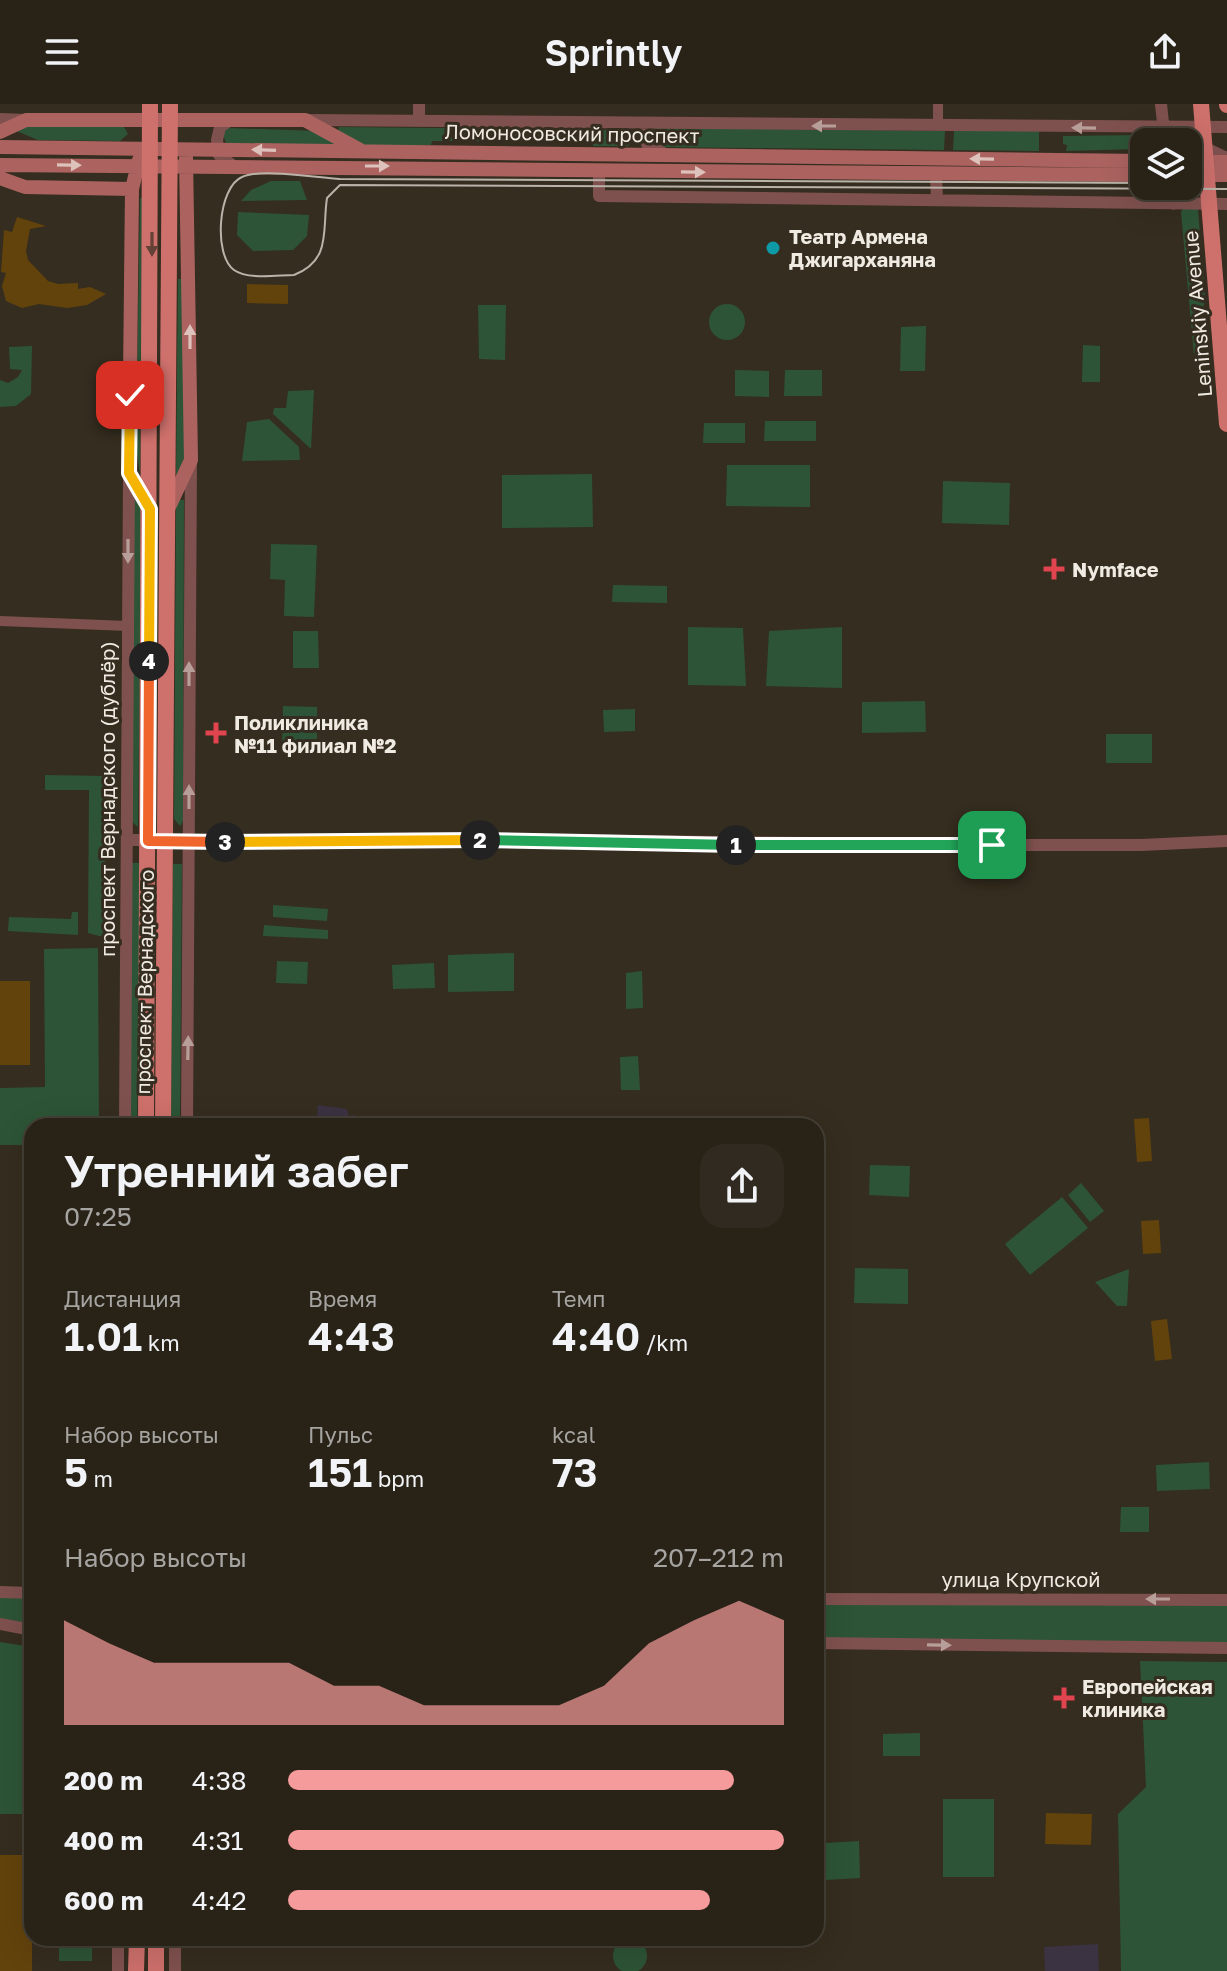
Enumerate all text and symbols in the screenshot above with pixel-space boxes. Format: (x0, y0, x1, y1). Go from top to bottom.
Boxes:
icon: menu (40, 30, 84, 74)
icon: share (1143, 30, 1187, 74)
text: Sprintly (545, 31, 682, 74)
street label: Ломоносовский проспект (444, 119, 700, 147)
one-way arrow (811, 120, 836, 132)
one-way arrow (1071, 121, 1096, 134)
map controls (1130, 128, 1202, 200)
button: layers (1130, 128, 1202, 200)
one-way arrow (251, 143, 276, 156)
one-way arrow (969, 153, 994, 165)
one-way arrow (57, 159, 82, 171)
one-way arrow (365, 160, 390, 172)
one-way arrow (681, 165, 706, 178)
place label: Театр Армена Джигарханяна (789, 224, 936, 271)
street label: Leninskiy Avenue (1178, 230, 1216, 398)
one-way arrow (145, 232, 158, 257)
marker: Театр Армена Джигарханяна (764, 239, 782, 257)
one-way arrow (184, 324, 196, 349)
pin (96, 361, 164, 429)
icon: check (108, 373, 152, 417)
one-way arrow (122, 539, 134, 564)
place label: Nymface (1072, 557, 1159, 581)
marker: Nymface (1043, 558, 1065, 580)
street label: проспект Вернадского (дублёр) (95, 641, 119, 957)
pin: 4 (129, 641, 169, 681)
text: 4 (142, 647, 156, 674)
one-way arrow (183, 661, 195, 686)
place label: Поликлиника №11 филиал №2 (234, 710, 396, 757)
marker: Поликлиника №11 филиал №2 (205, 722, 227, 744)
one-way arrow (183, 784, 195, 809)
pin (958, 811, 1026, 879)
pin: 2 (460, 820, 500, 860)
pin: 3 (205, 822, 245, 862)
icon: arrive (970, 823, 1014, 867)
pin: 1 (716, 825, 756, 865)
text: 2 (473, 826, 487, 853)
text: 3 (218, 828, 232, 855)
text: 1 (730, 831, 742, 858)
street label: проспект Вернадского (130, 869, 158, 1095)
one-way arrow (182, 1035, 194, 1060)
text: Утренний забег (64, 1144, 409, 1197)
button: share (700, 1144, 784, 1228)
text: 07:25 (64, 1201, 132, 1232)
text: Дистанция (64, 1285, 181, 1312)
text: Время (308, 1285, 377, 1312)
text: Темп (552, 1285, 605, 1312)
text: 1.01 (64, 1312, 142, 1360)
text: 4:43 (308, 1312, 395, 1360)
text: 4:40 (552, 1312, 640, 1360)
text: km (142, 1329, 180, 1356)
text: /km (640, 1329, 688, 1356)
text: Набор высоты (64, 1421, 219, 1448)
text: Пульс (308, 1421, 373, 1448)
text: kcal (552, 1421, 595, 1448)
text: 5 (64, 1448, 88, 1496)
text: 151 (308, 1448, 372, 1496)
text: 73 (552, 1448, 598, 1496)
text: m (88, 1465, 113, 1492)
text: bpm (372, 1465, 424, 1492)
text: Набор высоты (64, 1542, 247, 1573)
text: 207–212 m (653, 1542, 784, 1573)
street label: улица Крупской (942, 1567, 1100, 1591)
one-way arrow (1145, 1593, 1170, 1605)
one-way arrow (927, 1638, 952, 1651)
place label: Европейская клиника (1082, 1674, 1213, 1721)
marker: Европейская клиника (1053, 1687, 1075, 1709)
text: 200 m (64, 1765, 143, 1796)
text: 4:38 (192, 1765, 247, 1796)
text: 400 m (64, 1825, 143, 1856)
text: 4:31 (192, 1825, 243, 1856)
text: 600 m (64, 1885, 144, 1916)
text: 4:42 (192, 1885, 247, 1916)

